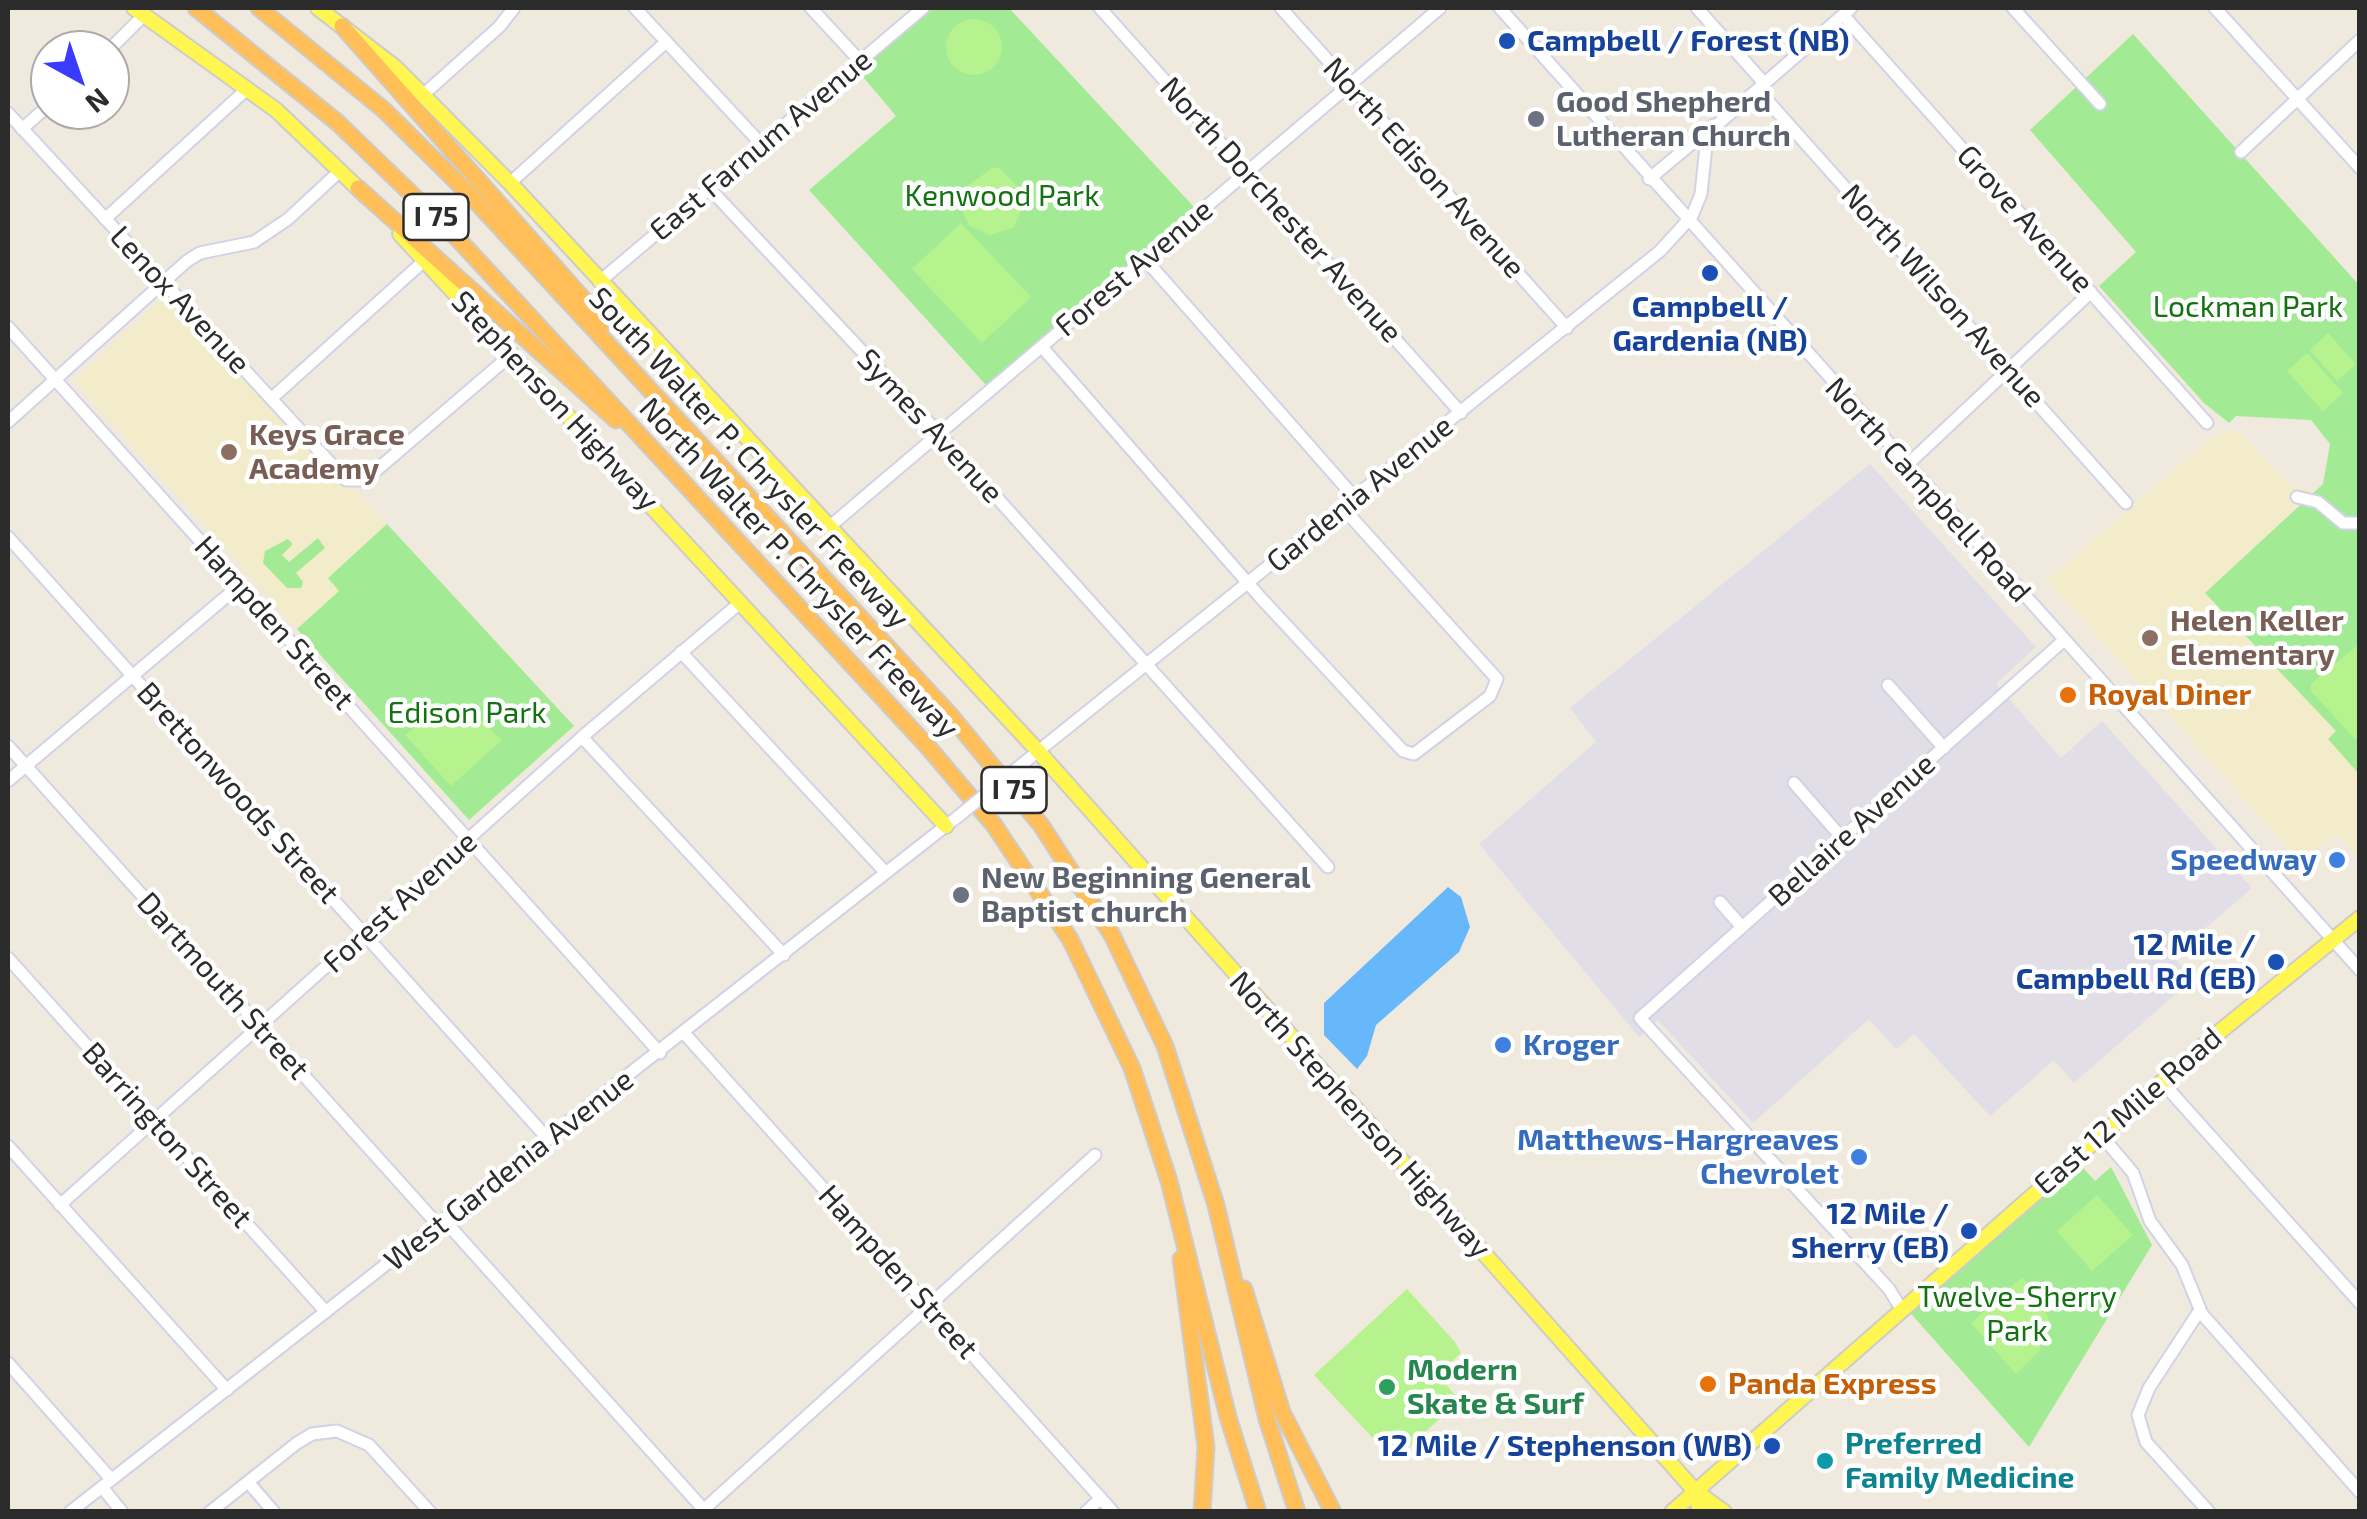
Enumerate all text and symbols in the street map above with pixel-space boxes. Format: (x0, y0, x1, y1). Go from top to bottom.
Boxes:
place label: Campbell / Forest (NB) (1527, 23, 1849, 59)
north arrow (30, 30, 130, 130)
marker: Campbell / Forest (NB) (1496, 30, 1518, 52)
street label: East Farnum Avenue (643, 42, 879, 248)
street label: North Edison Avenue (1316, 50, 1532, 286)
street label: North Dorchester Avenue (1152, 70, 1410, 350)
text: N (79, 82, 117, 121)
place label: Good Shepherd Lutheran Church (1556, 84, 1791, 154)
marker: Good Shepherd Lutheran Church (1525, 108, 1547, 130)
street label: Grove Avenue (1949, 138, 2101, 300)
street label: North Wilson Avenue (1833, 177, 2053, 415)
park label: Kenwood Park (905, 178, 1099, 214)
street label: Forest Avenue (1048, 192, 1220, 344)
road number: I 75 (404, 194, 468, 240)
street label: Lenox Avenue (102, 219, 258, 381)
marker: Campbell / Gardenia (NB) (1699, 262, 1721, 284)
street label: South Walter P. Chrysler Freeway (581, 280, 917, 636)
street label: Stephenson Highway (444, 284, 666, 518)
place label: Campbell / Gardenia (NB) (1612, 289, 1808, 360)
park label: Lockman Park (2153, 289, 2343, 325)
street label: Symes Avenue (850, 342, 1010, 510)
street label: North Campbell Road (1818, 370, 2038, 610)
street label: North Walter P. Chrysler Freeway (632, 390, 966, 746)
street label: Gardenia Avenue (1260, 408, 1460, 580)
place label: Keys Grace Academy (249, 417, 405, 488)
marker: Keys Grace Academy (218, 441, 240, 463)
street label: Hampden Street (187, 529, 361, 717)
place label: Helen Keller Elementary (2170, 603, 2344, 674)
marker: Helen Keller Elementary (2139, 627, 2161, 649)
street label: Brettonwoods Street (129, 675, 347, 911)
place label: Royal Diner (2088, 677, 2251, 713)
marker: Royal Diner (2057, 684, 2079, 706)
park label: Edison Park (387, 695, 547, 731)
street label: Bellaire Avenue (1761, 746, 1943, 914)
road number: I 75 (982, 767, 1046, 813)
street label: Forest Avenue (316, 824, 484, 980)
place label: Speedway (2170, 842, 2317, 878)
marker: Speedway (2326, 849, 2348, 871)
place label: New Beginning General Baptist church (981, 860, 1311, 930)
marker: New Beginning General Baptist church (950, 884, 972, 906)
street label: Dartmouth Street (130, 885, 316, 1087)
place label: 12 Mile / Campbell Rd (EB) (2016, 927, 2256, 998)
marker: 12 Mile / Campbell Rd (EB) (2265, 951, 2287, 973)
street label: North Stephenson Highway (1222, 964, 1498, 1266)
street label: East 12 Mile Road (2027, 1020, 2229, 1202)
place label: Kroger (1523, 1027, 1619, 1063)
marker: Kroger (1492, 1034, 1514, 1056)
street label: Barrington Street (74, 1035, 260, 1235)
street label: West Gardenia Avenue (377, 1062, 641, 1278)
place label: Matthews-Hargreaves Chevrolet (1517, 1122, 1839, 1192)
marker: Matthews-Hargreaves Chevrolet (1848, 1146, 1870, 1168)
street label: Hampden Street (811, 1178, 985, 1366)
place label: 12 Mile / Sherry (EB) (1791, 1196, 1949, 1266)
marker: 12 Mile / Sherry (EB) (1958, 1220, 1980, 1242)
park label: Twelve-Sherry Park (1917, 1279, 2117, 1350)
place label: Modern Skate & Surf (1407, 1352, 1584, 1422)
place label: Panda Express (1728, 1366, 1937, 1402)
marker: Panda Express (1697, 1373, 1719, 1395)
marker: Modern Skate & Surf (1376, 1376, 1398, 1398)
place label: Preferred Family Medicine (1845, 1426, 2075, 1496)
place label: 12 Mile / Stephenson (WB) (1378, 1428, 1752, 1464)
marker: 12 Mile / Stephenson (WB) (1761, 1435, 1783, 1457)
marker: Preferred Family Medicine (1814, 1450, 1836, 1472)

